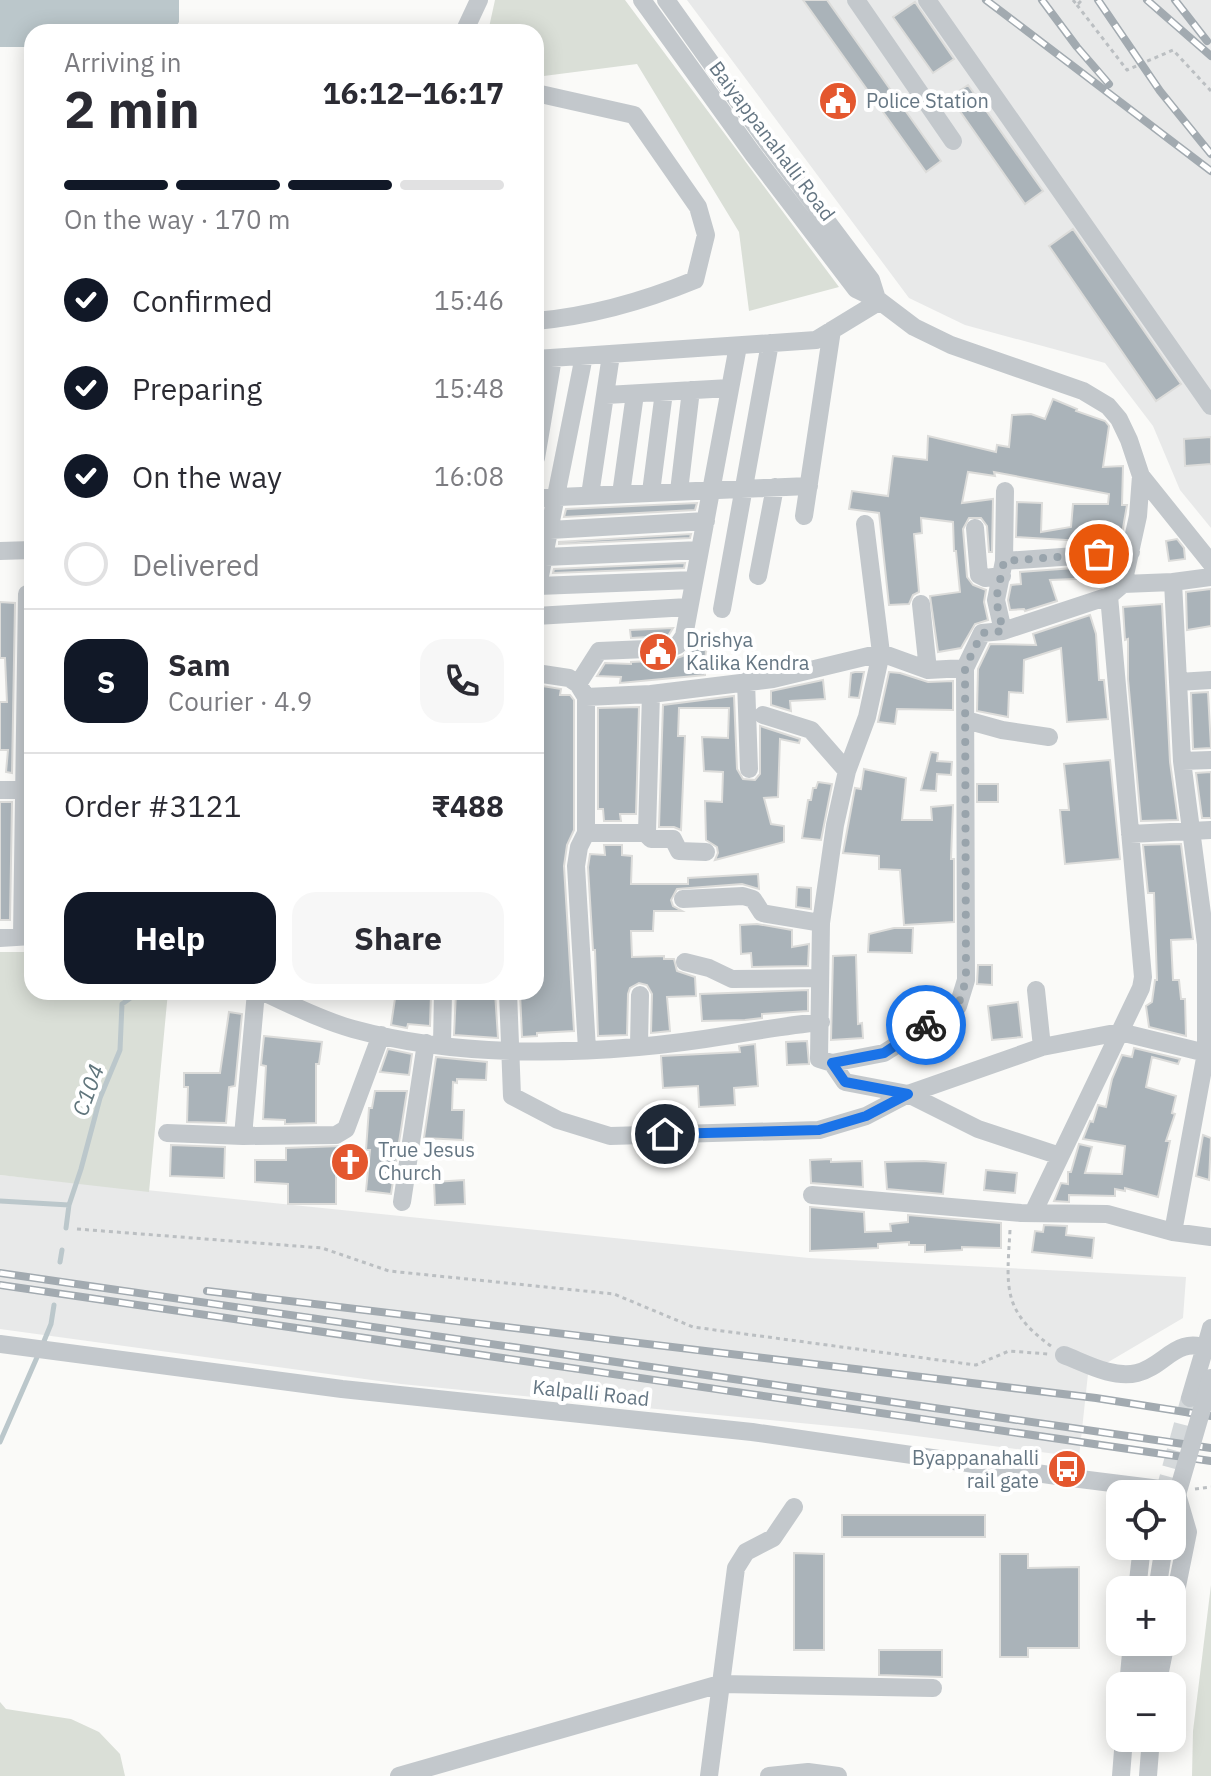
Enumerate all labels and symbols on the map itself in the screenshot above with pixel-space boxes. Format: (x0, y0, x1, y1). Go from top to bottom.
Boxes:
street label: Baiyappanahalli Road (703, 55, 841, 226)
public building icon: Police Station (817, 80, 859, 122)
place label: Police Station (866, 87, 989, 114)
pin (1065, 520, 1133, 588)
place label: Drishya Kalika Kendra (686, 626, 810, 676)
public building icon: Drishya Kalika Kendra (637, 631, 679, 673)
courier (886, 985, 966, 1065)
water label: C104 (65, 1060, 110, 1120)
pin (631, 1100, 699, 1168)
place label: True Jesus Church (378, 1136, 475, 1186)
church icon: True Jesus Church (329, 1141, 371, 1183)
street label: Kalpalli Road (531, 1373, 651, 1412)
place label: Byappanahalli rail gate (912, 1444, 1039, 1494)
bus stop icon: Byappanahalli rail gate (1046, 1448, 1088, 1490)

